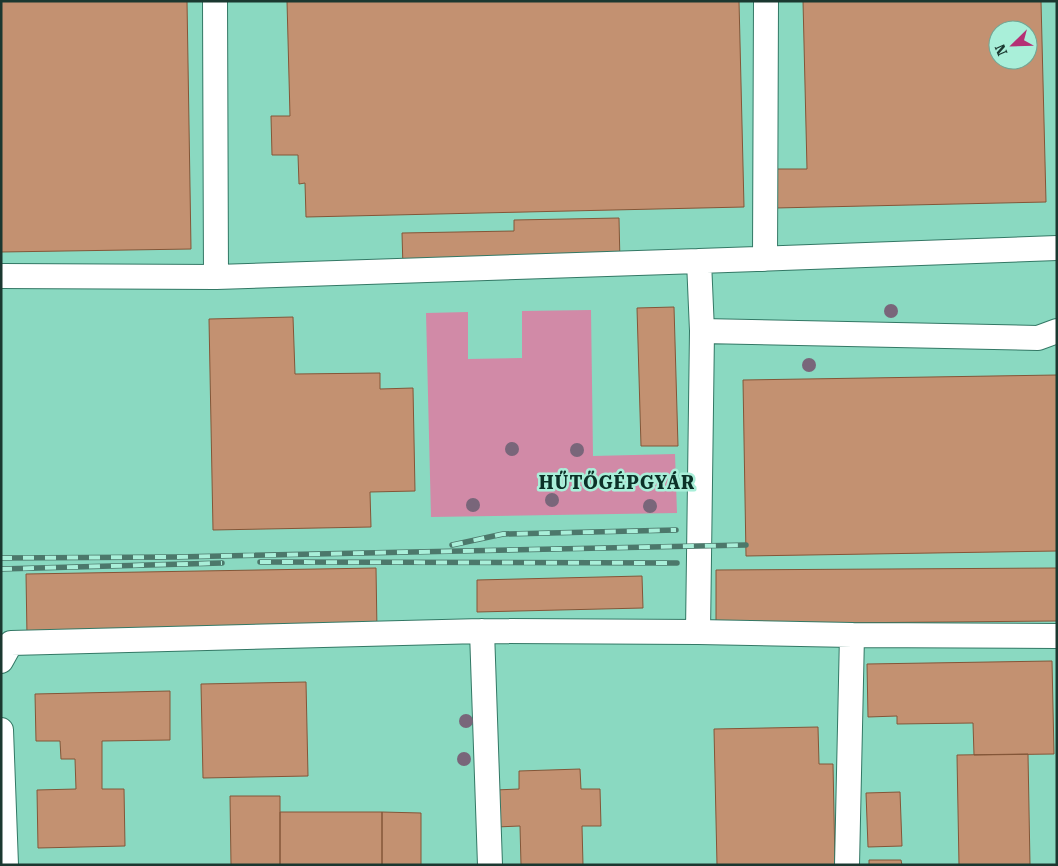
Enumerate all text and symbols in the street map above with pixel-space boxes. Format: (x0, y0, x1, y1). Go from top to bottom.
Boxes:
north arrow (988, 20, 1038, 70)
text: N (991, 42, 1011, 58)
district label: HŰTŐGÉPGYÁR (539, 470, 695, 493)

